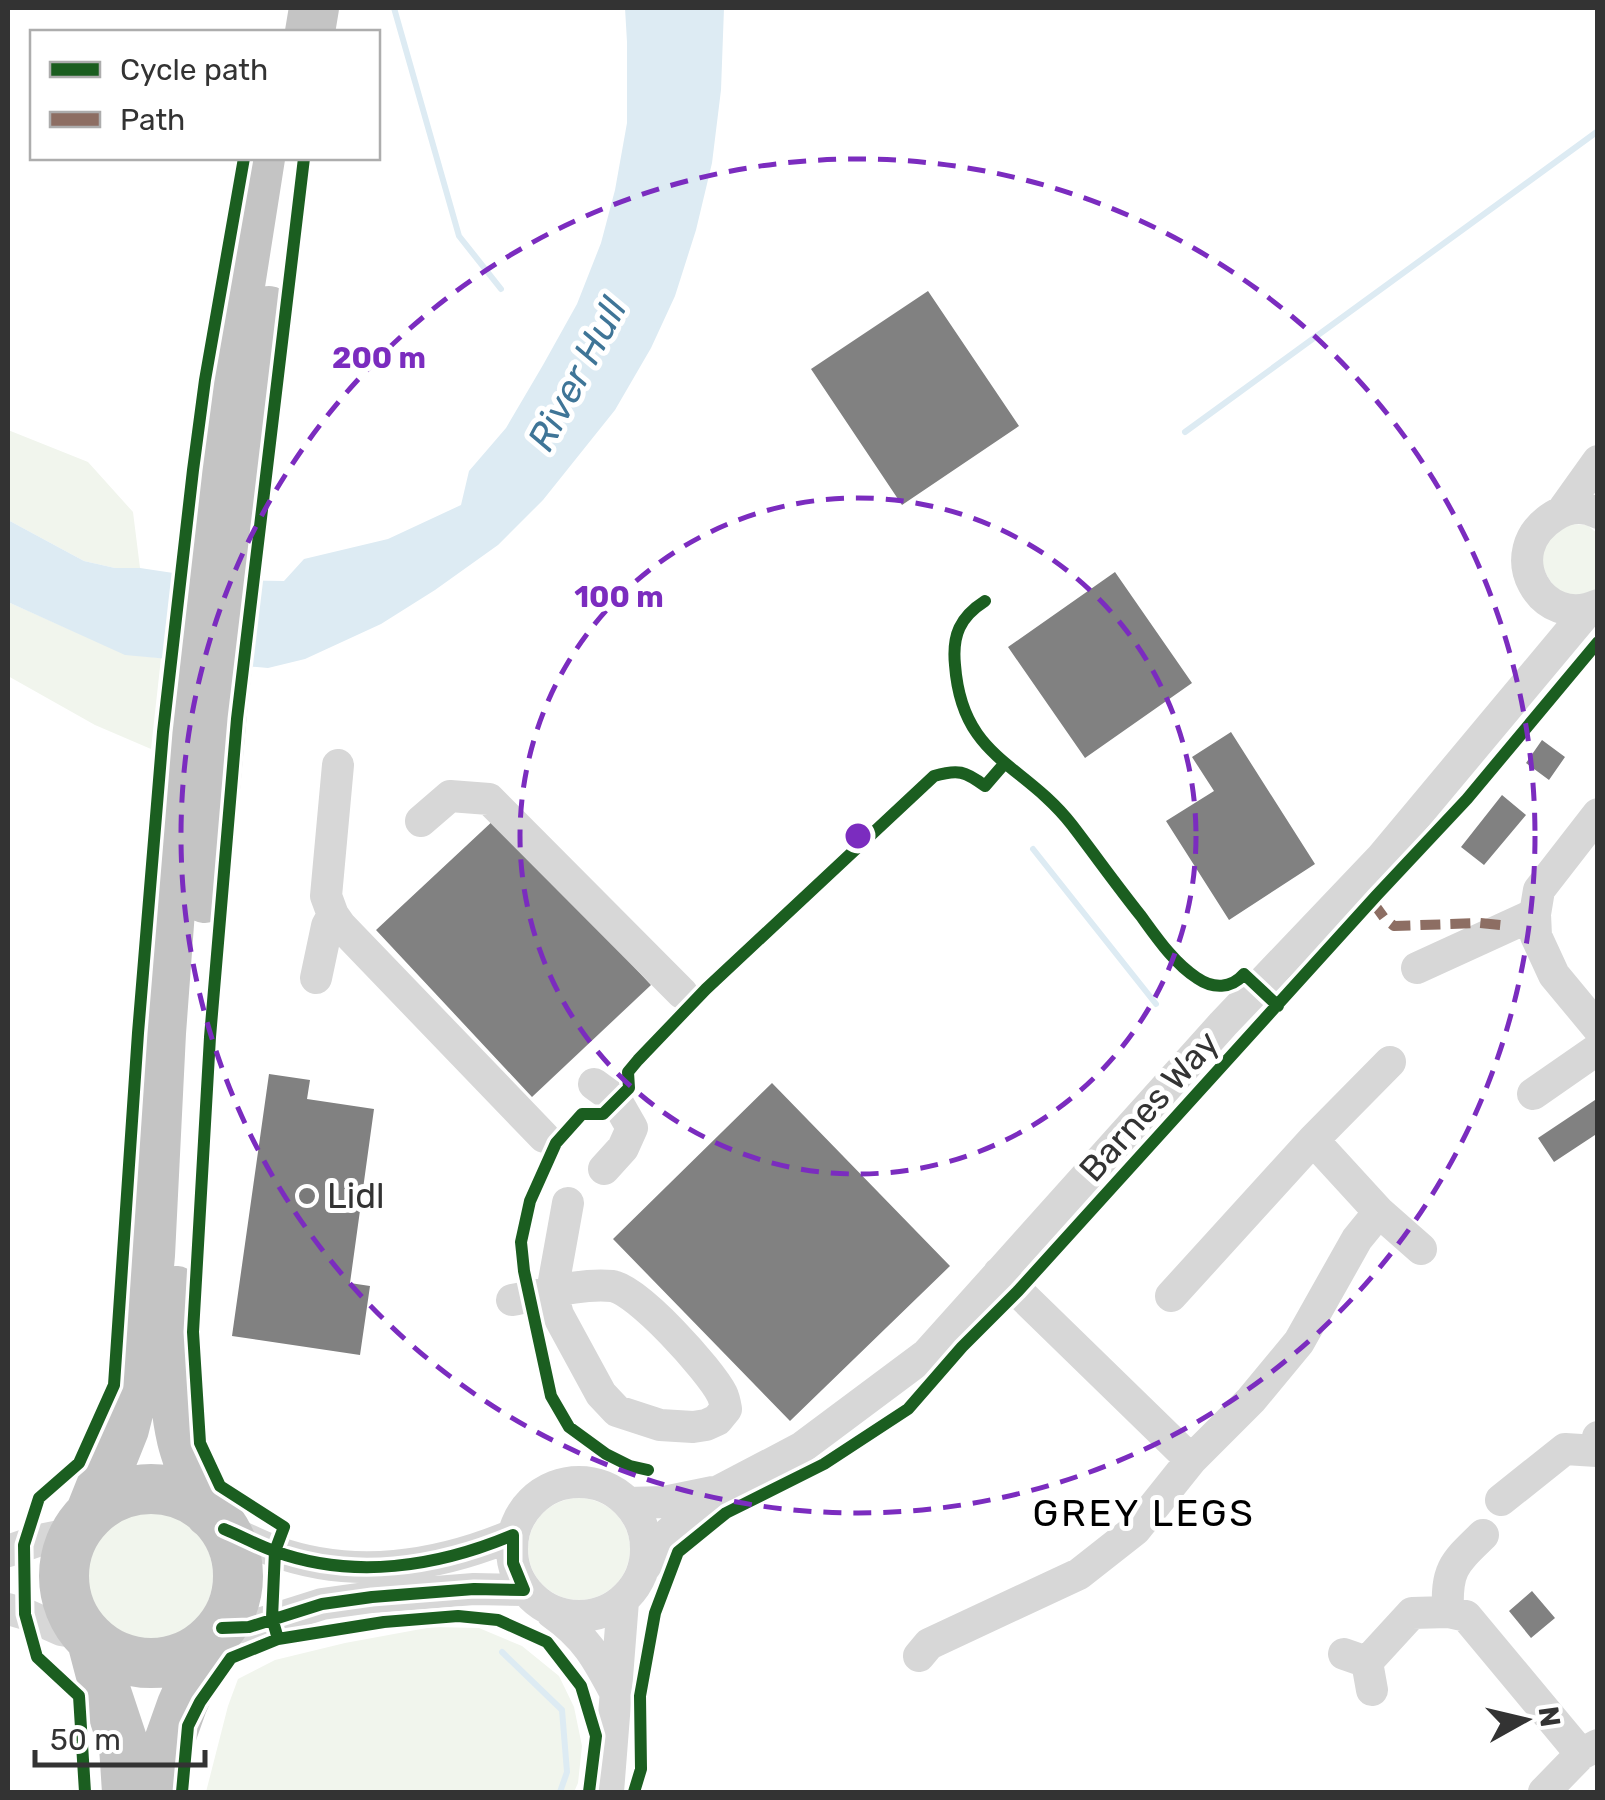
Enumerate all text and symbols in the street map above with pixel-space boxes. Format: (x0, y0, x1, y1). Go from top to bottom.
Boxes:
legend (30, 30, 380, 160)
text: Cycle path (120, 52, 268, 88)
text: Path (120, 102, 185, 138)
water label: River Hull (517, 289, 637, 459)
text: 200 m (332, 340, 426, 376)
text: 100 m (574, 579, 664, 615)
centre of rings (840, 818, 876, 854)
street label: Barnes Way (1070, 1022, 1228, 1190)
place label: Lidl (327, 1175, 385, 1217)
marker: Lidl (296, 1185, 318, 1207)
district label: GREY LEGS (1033, 1490, 1255, 1536)
north arrow (1475, 1670, 1575, 1770)
text: N (1532, 1704, 1567, 1729)
scale bar (35, 1705, 205, 1767)
text: 50 m (50, 1722, 121, 1758)

